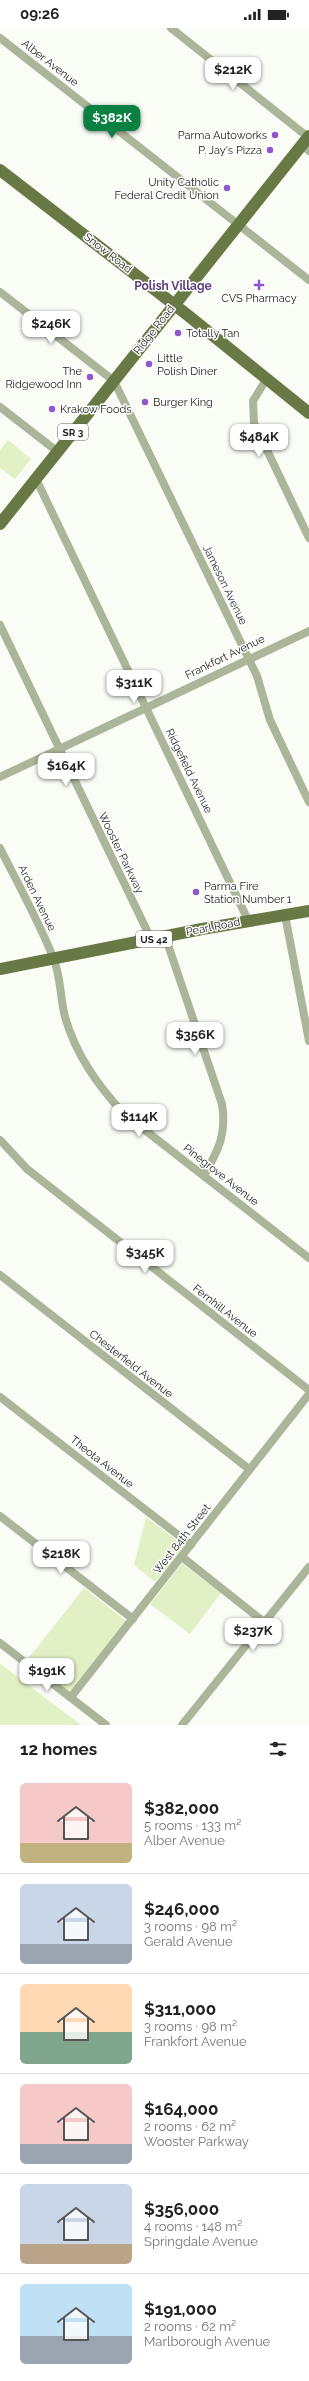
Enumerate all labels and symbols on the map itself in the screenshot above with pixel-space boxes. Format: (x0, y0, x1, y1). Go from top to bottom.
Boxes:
street label: Alber Avenue (19, 37, 81, 89)
pin: $212K (205, 57, 261, 91)
pin: $382K (84, 105, 140, 139)
place label: Parma Autoworks (178, 129, 267, 142)
marker: Parma Autoworks (270, 130, 280, 140)
place label: P. Jay's Pizza (198, 144, 262, 157)
marker: P. Jay's Pizza (265, 145, 275, 155)
place label: Unity Catholic Federal Credit Union (114, 176, 219, 202)
marker: Unity Catholic Federal Credit Union (222, 183, 232, 193)
street label: Snow Road (81, 230, 135, 276)
district label: Polish Village (134, 279, 212, 293)
marker: CVS Pharmacy (254, 280, 264, 290)
place label: CVS Pharmacy (221, 292, 297, 305)
street label: Ridge Road (131, 303, 177, 357)
pin: $246K (23, 311, 79, 345)
place label: Totally Tan (186, 327, 240, 340)
marker: Totally Tan (173, 328, 183, 338)
place label: Little Polish Diner (157, 352, 217, 378)
marker: Little Polish Diner (144, 359, 154, 369)
place label: The Ridgewood Inn (5, 365, 83, 391)
marker: The Ridgewood Inn (85, 372, 95, 382)
place label: Burger King (153, 396, 213, 409)
marker: Burger King (140, 397, 150, 407)
place label: Krakow Foods (60, 403, 132, 416)
marker: Krakow Foods (47, 404, 57, 414)
road number: SR 3 (58, 424, 88, 440)
pin: $484K (231, 424, 287, 458)
street label: Jameson Avenue (200, 543, 250, 627)
street label: Frankfort Avenue (183, 632, 267, 682)
pin: $311K (106, 670, 162, 704)
street label: Ridgefield Avenue (163, 727, 215, 816)
pin: $164K (38, 753, 94, 787)
street label: Wooster Parkway (96, 810, 146, 896)
street label: Arden Avenue (15, 863, 59, 934)
place label: Parma Fire Station Number 1 (204, 880, 292, 906)
marker: Parma Fire Station Number 1 (191, 887, 201, 897)
street label: Pearl Road (185, 915, 241, 939)
road number: US 42 (136, 931, 172, 947)
pin: $356K (167, 1022, 223, 1056)
pin: $114K (111, 1104, 167, 1138)
street label: Pinegrove Avenue (181, 1142, 262, 1209)
pin: $345K (117, 1240, 173, 1274)
street label: Fernhill Avenue (190, 1282, 260, 1341)
street label: Chesterfield Avenue (87, 1327, 176, 1401)
street label: Theota Avenue (68, 1433, 137, 1491)
street label: West 84th Street (151, 1501, 213, 1576)
pin: $218K (33, 1541, 89, 1575)
pin: $237K (225, 1618, 281, 1652)
pin: $191K (19, 1658, 75, 1692)

